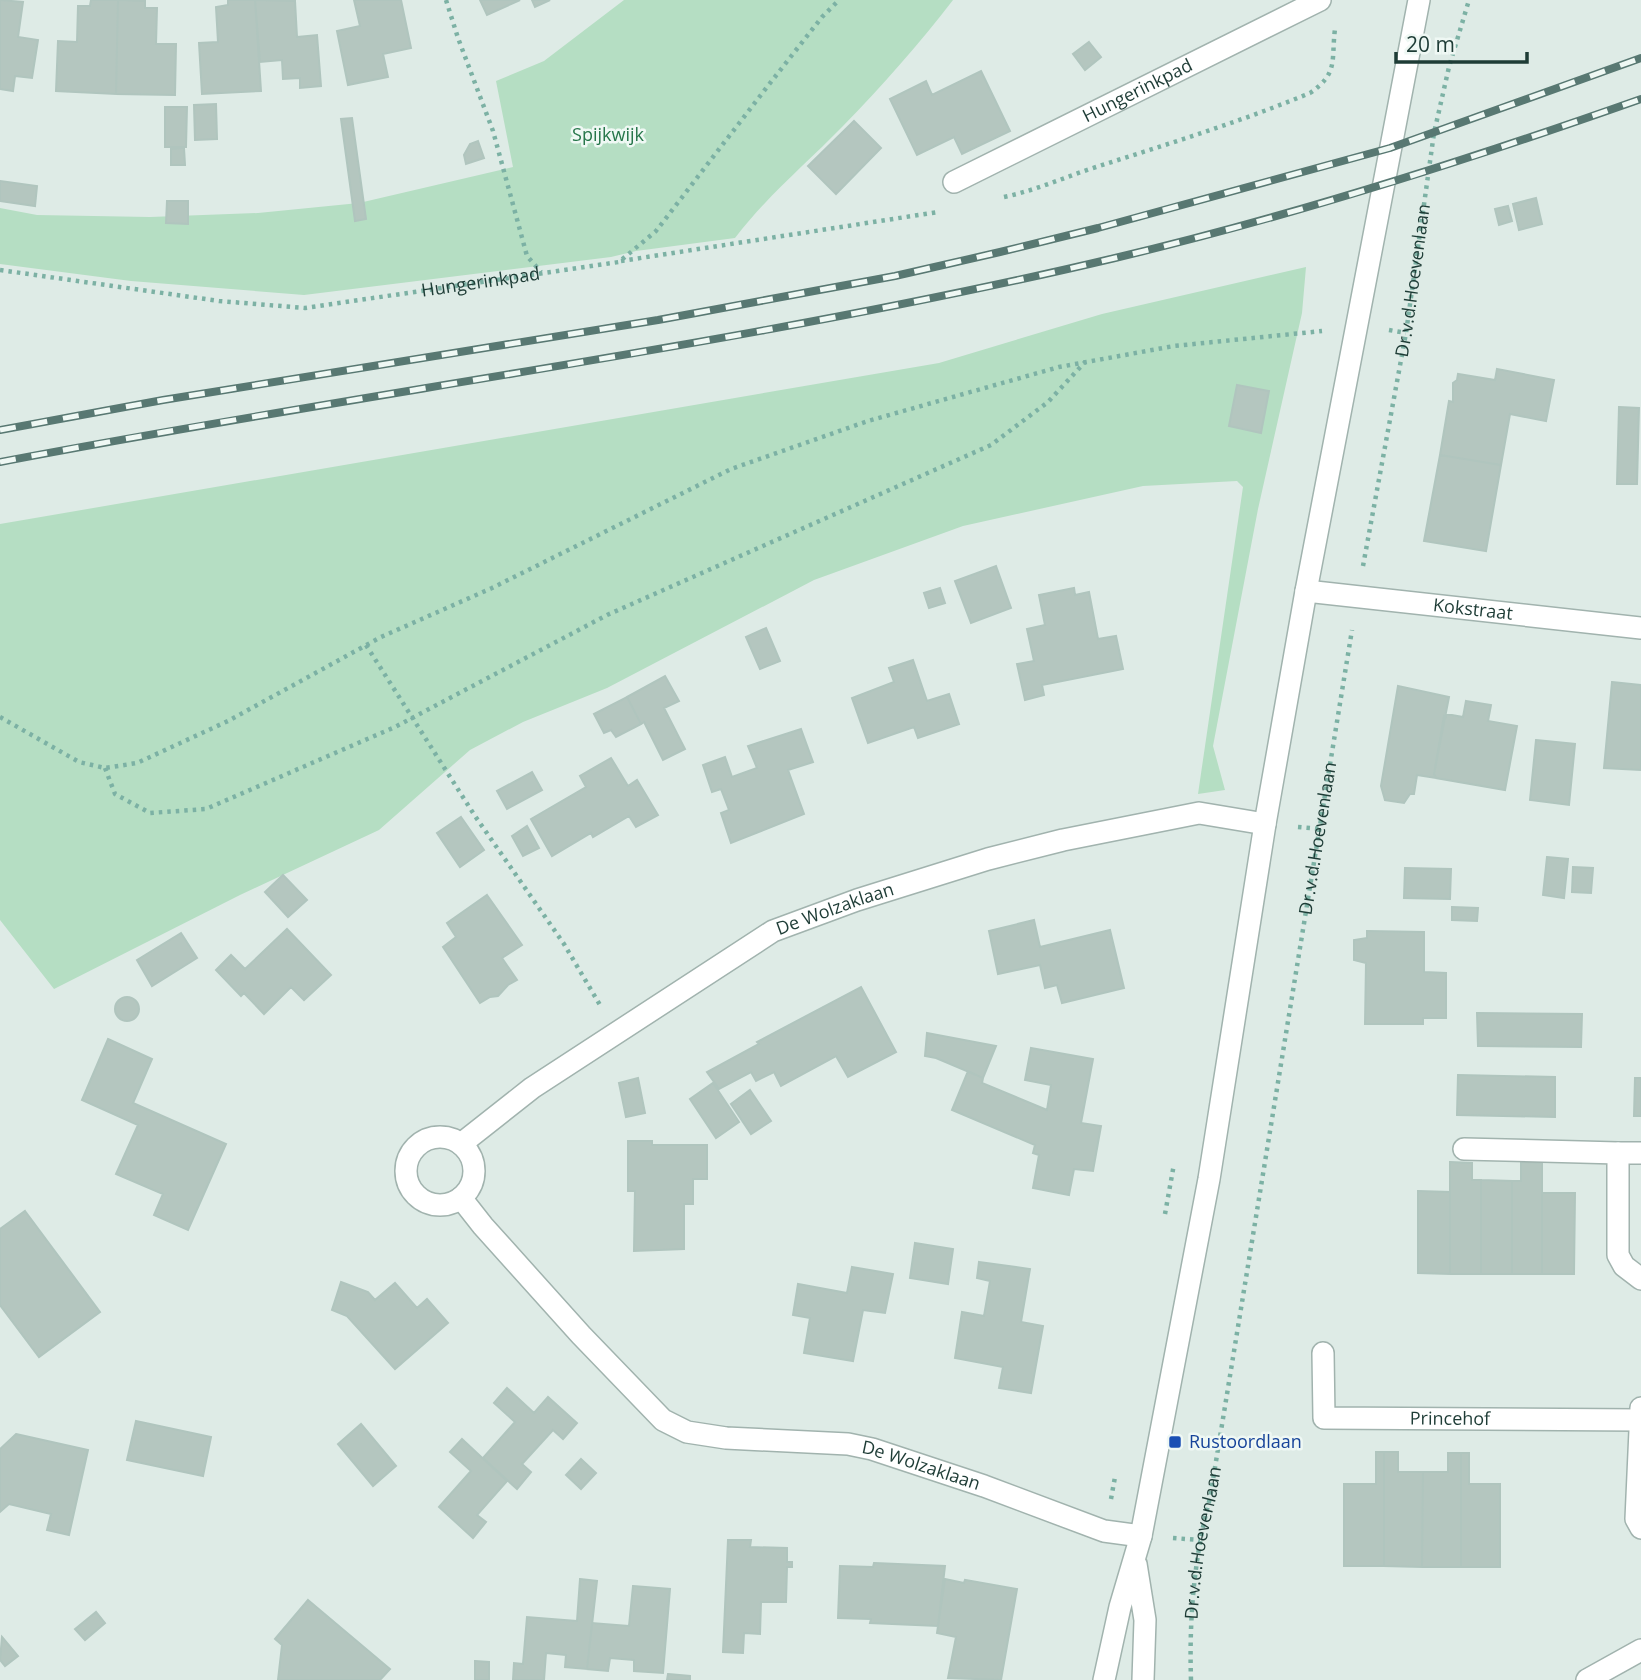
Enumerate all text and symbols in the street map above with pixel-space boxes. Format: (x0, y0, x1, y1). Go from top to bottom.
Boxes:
scale bar (1396, 21, 1527, 65)
text: 20 m (1406, 30, 1455, 58)
street label: Hungerinkpad (1078, 52, 1196, 127)
park label: Spijkwijk (572, 122, 645, 146)
street label: Dr.v.d.Hoevenlaan (1389, 202, 1435, 359)
street label: Hungerinkpad (420, 261, 541, 302)
street label: Kokstraat (1432, 592, 1514, 625)
street label: Dr.v.d.Hoevenlaan (1293, 760, 1341, 916)
street label: De Wolzaklaan (772, 876, 897, 940)
street label: Princehof (1410, 1406, 1491, 1430)
place label: Rustoordlaan (1189, 1429, 1302, 1453)
street label: De Wolzaklaan (860, 1434, 984, 1495)
marker: Rustoordlaan (1167, 1434, 1183, 1450)
street label: Dr.v.d.Hoevenlaan (1178, 1465, 1226, 1620)

